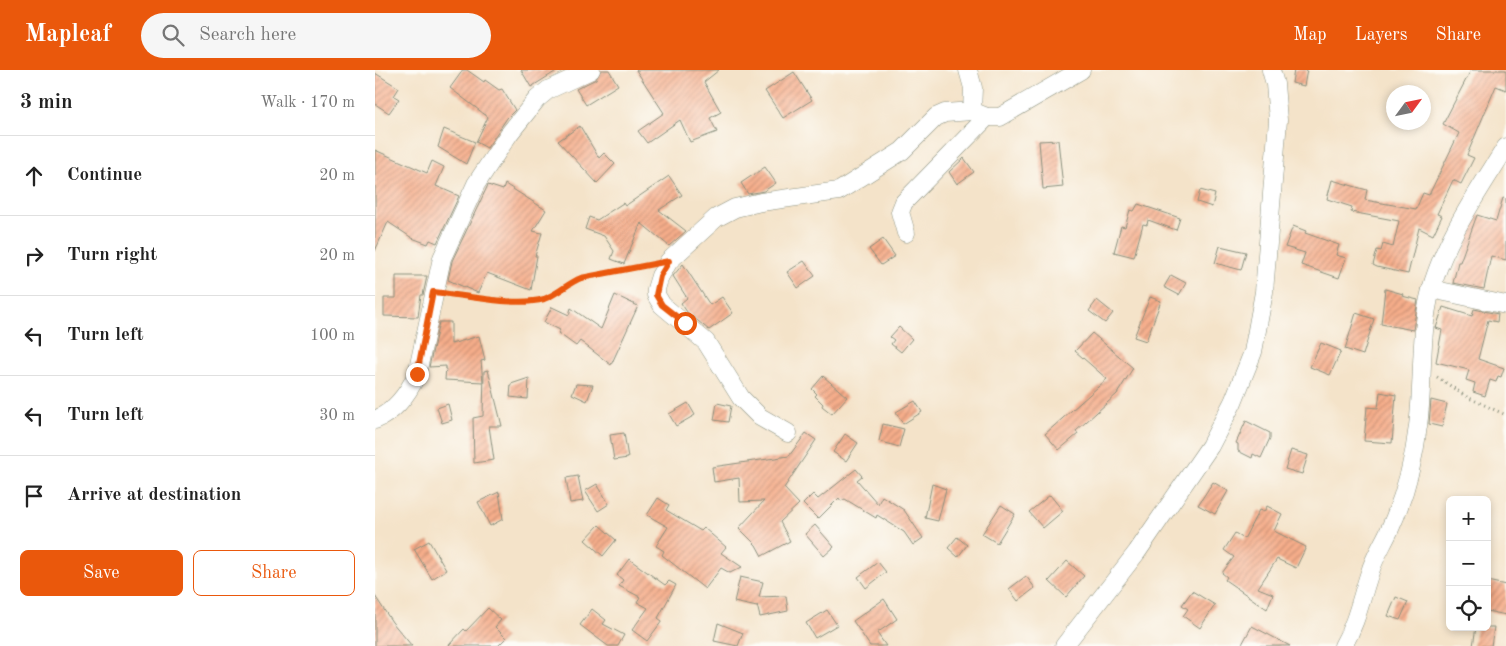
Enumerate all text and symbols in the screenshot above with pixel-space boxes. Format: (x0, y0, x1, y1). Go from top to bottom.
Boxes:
search box (141, 13, 491, 58)
icon: search (159, 21, 187, 49)
text: Mapleaf (25, 23, 111, 47)
text: Search here (199, 26, 296, 45)
text: Map (1293, 26, 1327, 44)
text: Layers (1355, 26, 1407, 44)
text: Share (1435, 26, 1481, 44)
north arrow (1386, 85, 1431, 130)
text: 3 min (20, 92, 73, 113)
text: Walk · 170 m (260, 95, 355, 111)
icon: ahead (20, 162, 48, 190)
text: Continue (67, 166, 142, 185)
text: 20 m (319, 168, 355, 184)
icon: right (20, 242, 48, 270)
text: Turn right (67, 246, 157, 265)
text: 20 m (319, 248, 355, 264)
route start (674, 312, 697, 335)
icon: left (20, 322, 48, 350)
text: Turn left (67, 326, 144, 345)
text: 100 m (310, 328, 355, 344)
route end (406, 363, 429, 386)
icon: left (20, 402, 48, 430)
text: Turn left (67, 406, 144, 425)
text: 30 m (319, 408, 355, 424)
icon: arrive (20, 482, 48, 510)
text: Arrive at destination (67, 486, 241, 505)
map controls (1446, 496, 1491, 631)
button: + (1446, 496, 1491, 541)
button: − (1446, 541, 1491, 586)
button: Save (20, 550, 183, 596)
button: Share (193, 550, 355, 596)
button: locate (1446, 586, 1491, 631)

